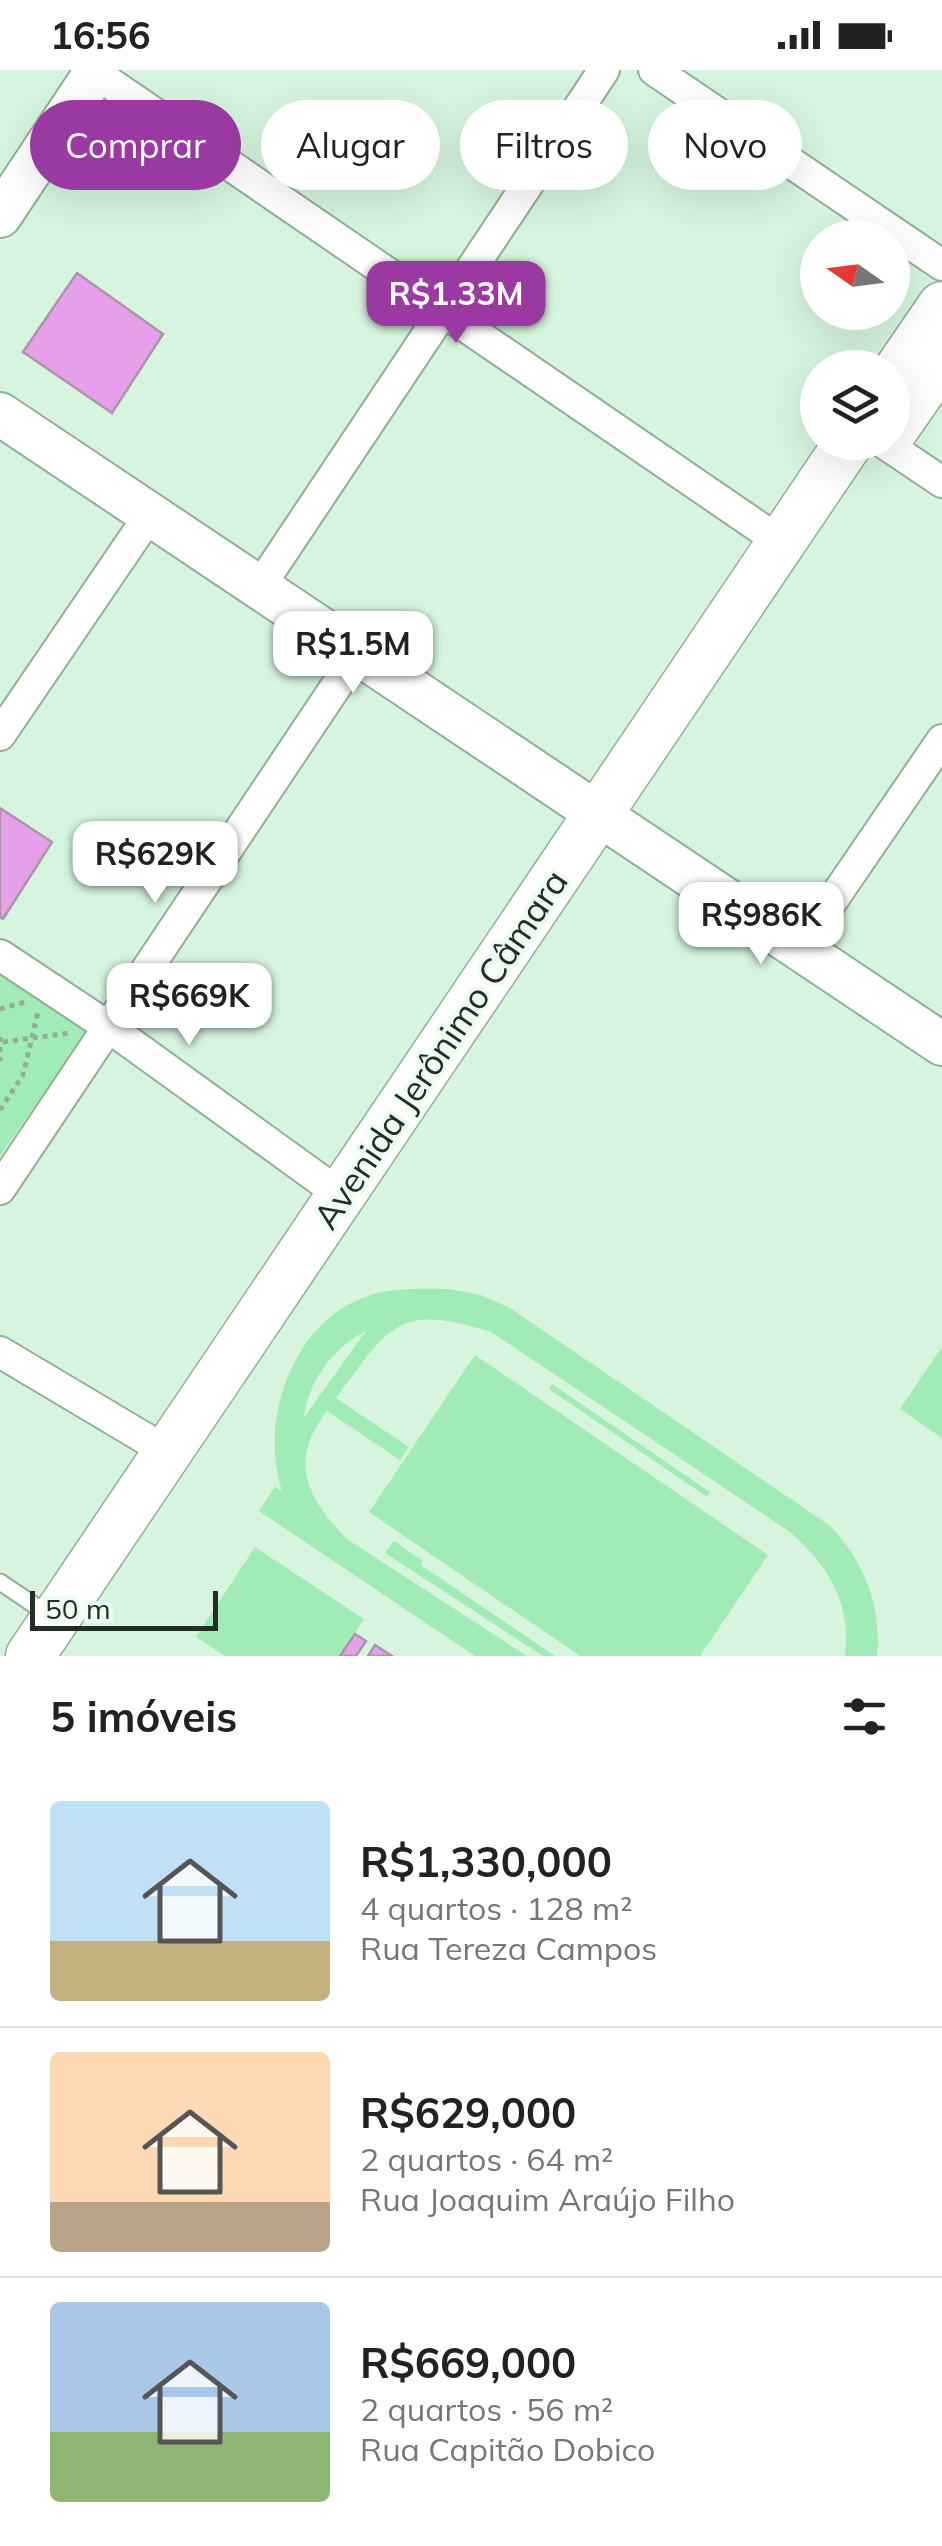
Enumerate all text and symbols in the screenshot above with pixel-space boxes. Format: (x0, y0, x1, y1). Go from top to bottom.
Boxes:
text: 16:56 (50, 11, 151, 59)
chip: Comprar (30, 100, 241, 190)
chip: Alugar (261, 100, 440, 190)
chip: Filtros (460, 100, 628, 190)
chip: Novo (648, 100, 802, 190)
north arrow (800, 220, 910, 330)
map controls (800, 220, 910, 460)
pin: R$1.33M (364, 261, 548, 346)
text: R$1.33M (388, 273, 524, 313)
button: layers (800, 350, 910, 460)
pin: R$1.5M (272, 611, 434, 696)
text: R$1.5M (295, 623, 411, 663)
pin: R$629K (74, 821, 236, 906)
text: R$629K (95, 833, 215, 873)
street label: Avenida Jerônimo Câmara (303, 861, 577, 1237)
pin: R$986K (680, 882, 842, 967)
text: R$986K (701, 894, 821, 934)
pin: R$669K (108, 963, 270, 1048)
text: R$669K (129, 975, 249, 1015)
scale bar (30, 1586, 218, 1630)
text: 50 m (45, 1591, 111, 1626)
icon: filters (837, 1689, 892, 1744)
text: 5 imóveis (50, 1690, 237, 1743)
text: R$1,330,000 (360, 1835, 612, 1888)
icon: home (130, 1841, 250, 1961)
text: 4 quartos · 128 m² (360, 1888, 632, 1928)
text: Rua Tereza Campos (360, 1928, 657, 1968)
text: R$629,000 (360, 2086, 576, 2139)
icon: home (130, 2092, 250, 2212)
text: 2 quartos · 64 m² (360, 2139, 613, 2179)
text: Rua Joaquim Araújo Filho (360, 2179, 735, 2219)
text: R$669,000 (360, 2336, 576, 2389)
icon: home (130, 2342, 250, 2462)
text: 2 quartos · 56 m² (360, 2389, 613, 2429)
text: Rua Capitão Dobico (360, 2429, 655, 2469)

